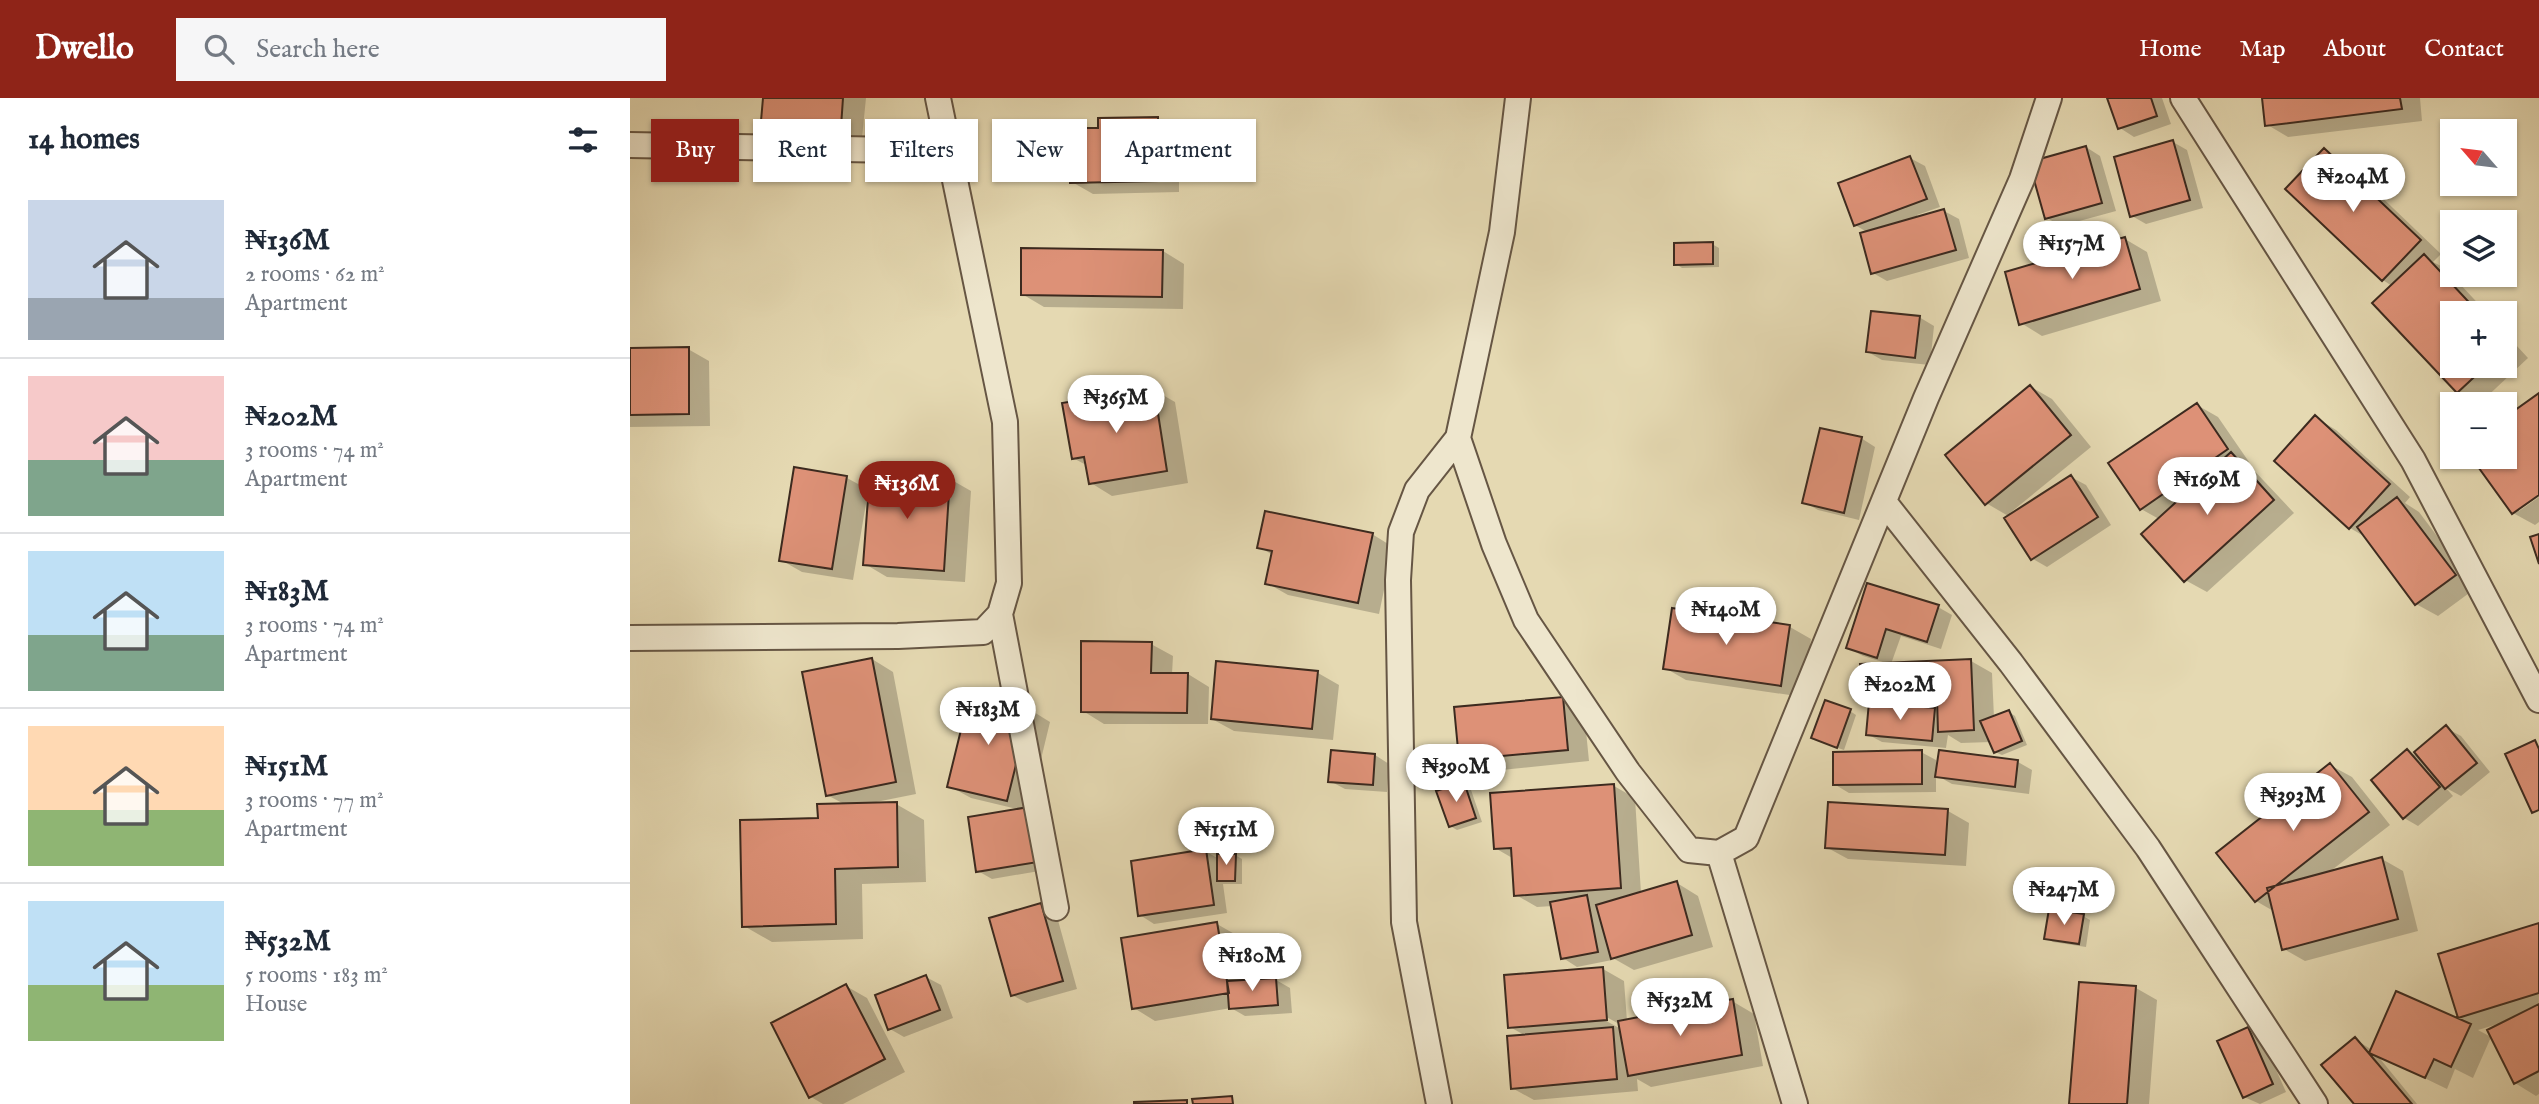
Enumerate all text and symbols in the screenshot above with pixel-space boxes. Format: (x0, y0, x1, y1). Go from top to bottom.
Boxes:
search box (176, 18, 666, 81)
text: Dwello (35, 28, 134, 70)
icon: search (200, 30, 238, 68)
text: Search here (256, 33, 380, 66)
text: Home (2139, 34, 2202, 65)
text: Map (2240, 34, 2286, 65)
text: About (2324, 34, 2386, 65)
text: Contact (2424, 34, 2504, 65)
chip: Buy (651, 119, 739, 182)
chip: Rent (753, 119, 851, 182)
chip: Filters (865, 119, 978, 182)
chip: New (992, 119, 1087, 182)
chip: Apartment (1101, 119, 1256, 182)
north arrow (2440, 119, 2516, 196)
map controls (2440, 119, 2517, 469)
text: 14 homes (28, 121, 140, 159)
icon: filters (564, 121, 602, 159)
pin: ₦204M (2304, 155, 2402, 214)
text: ₦204M (2317, 162, 2389, 191)
button: layers (2440, 210, 2517, 287)
text: ₦136M (245, 222, 330, 260)
pin: ₦157M (2023, 222, 2121, 281)
icon: home (84, 228, 168, 312)
text: ₦157M (2039, 229, 2105, 258)
text: 2 rooms · 62 m² (245, 260, 385, 289)
text: Apartment (245, 289, 348, 318)
button: + (2440, 301, 2517, 378)
pin: ₦365M (1067, 376, 1165, 435)
text: ₦365M (1084, 383, 1148, 412)
button: − (2440, 392, 2517, 469)
text: ₦202M (245, 398, 338, 436)
icon: home (84, 404, 168, 488)
text: 3 rooms · 74 m² (245, 436, 384, 465)
pin: ₦169M (2158, 458, 2256, 517)
pin: ₦136M (858, 462, 956, 521)
text: Apartment (245, 465, 348, 494)
text: ₦169M (2174, 465, 2240, 494)
text: ₦136M (874, 469, 940, 498)
text: ₦183M (245, 573, 329, 611)
icon: home (84, 579, 168, 663)
pin: ₦140M (1677, 588, 1775, 647)
text: ₦140M (1691, 595, 1761, 624)
text: 3 rooms · 74 m² (245, 611, 384, 640)
text: Apartment (245, 640, 348, 669)
pin: ₦202M (1851, 662, 1949, 722)
text: ₦202M (1864, 670, 1936, 699)
pin: ₦183M (939, 688, 1037, 747)
text: ₦183M (956, 695, 1020, 724)
pin: ₦390M (1407, 744, 1505, 804)
text: ₦151M (245, 748, 328, 786)
text: ₦390M (1422, 752, 1490, 781)
icon: home (84, 754, 168, 838)
pin: ₦393M (2244, 774, 2342, 833)
text: ₦393M (2260, 781, 2326, 810)
text: 3 rooms · 77 m² (245, 786, 384, 815)
pin: ₦151M (1177, 808, 1275, 867)
text: Apartment (245, 815, 348, 844)
text: ₦151M (1194, 815, 1258, 844)
pin: ₦247M (2015, 868, 2113, 927)
text: ₦247M (2029, 875, 2099, 904)
text: ₦532M (245, 923, 331, 961)
icon: home (84, 929, 168, 1013)
pin: ₦180M (1203, 934, 1301, 993)
text: ₦180M (1218, 941, 1286, 970)
text: 5 rooms · 183 m² (245, 961, 388, 990)
pin: ₦532M (1631, 978, 1729, 1038)
text: ₦532M (1647, 986, 1713, 1015)
text: House (245, 990, 307, 1019)

